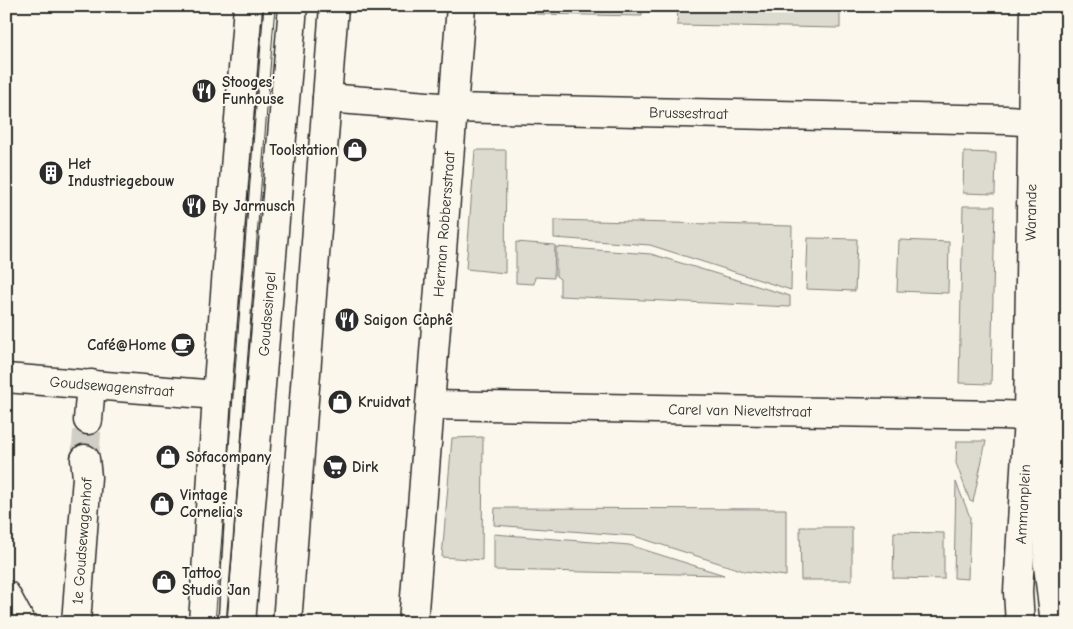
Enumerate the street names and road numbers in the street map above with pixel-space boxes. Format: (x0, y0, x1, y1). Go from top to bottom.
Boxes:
street label: Brussestraat (649, 103, 729, 123)
street label: Herman Robbersstraat (429, 150, 459, 298)
street label: Warande (1022, 183, 1040, 241)
street label: Goudsesingel (255, 271, 280, 357)
street label: Goudsewagenstraat (49, 373, 175, 401)
street label: Carel van Nieveltstraat (668, 400, 813, 421)
street label: Ammanplein (1012, 464, 1034, 545)
street label: 1e Goudsewagenhof (68, 476, 96, 605)

